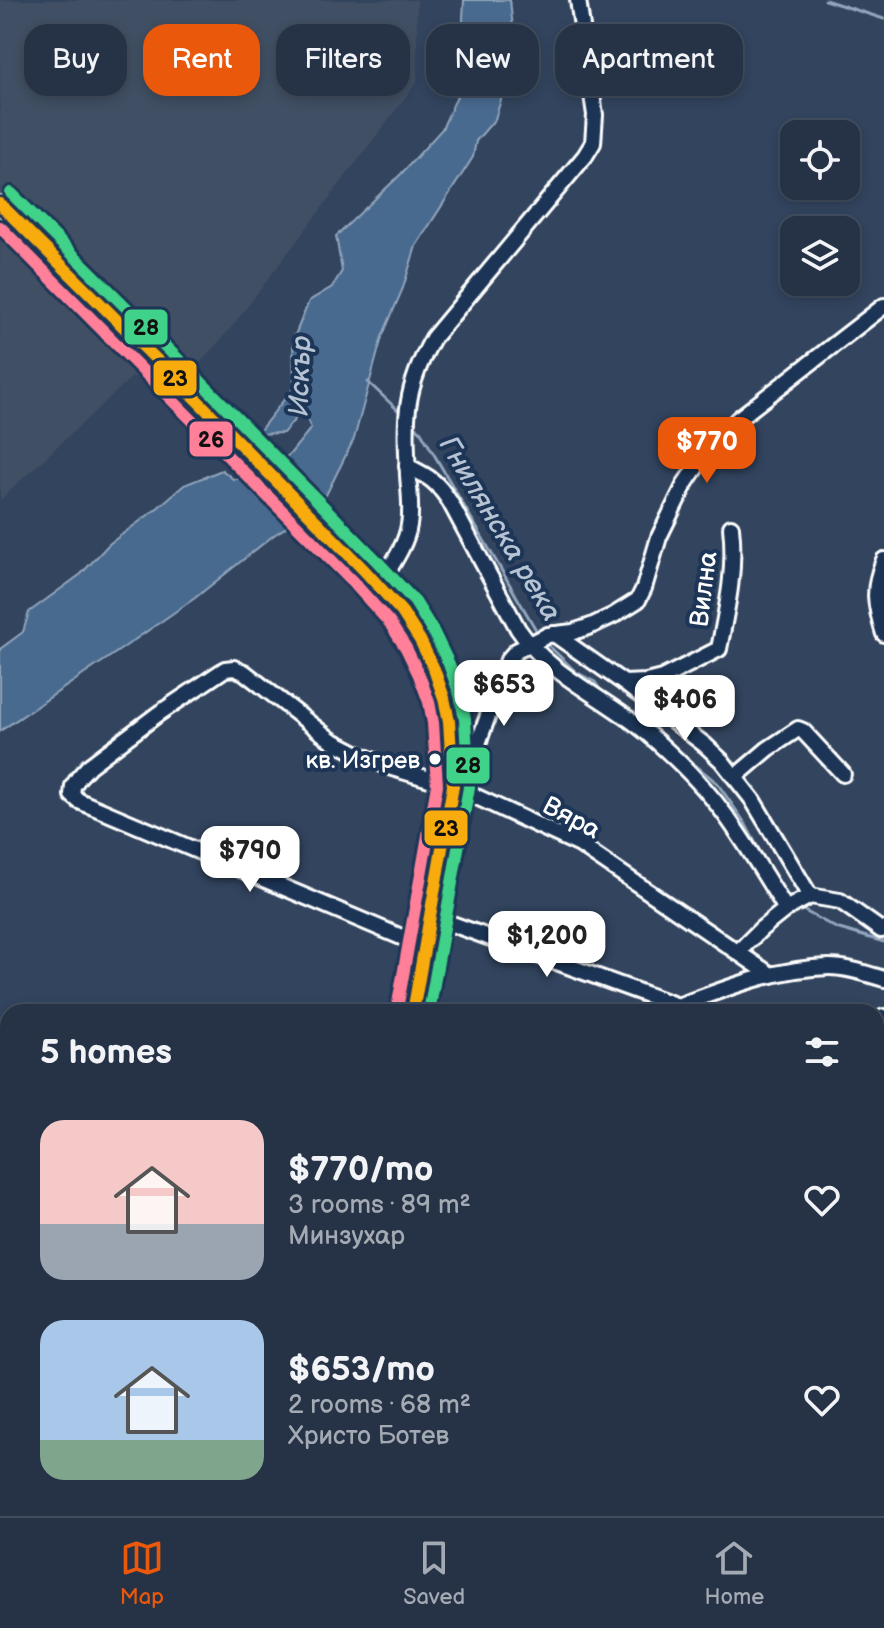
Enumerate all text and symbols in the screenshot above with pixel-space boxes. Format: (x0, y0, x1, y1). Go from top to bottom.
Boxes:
chip: Buy (24, 24, 127, 96)
chip: Rent (143, 24, 260, 96)
chip: Filters (276, 24, 410, 96)
chip: New (426, 24, 539, 96)
chip: Apartment (555, 24, 743, 96)
map controls (780, 120, 860, 296)
button: locate (780, 120, 860, 200)
button: layers (780, 216, 860, 296)
line badge: 28 (123, 308, 169, 346)
text: 28 (133, 315, 159, 342)
water label: Искър (283, 335, 318, 417)
line badge: 23 (152, 359, 198, 397)
text: 23 (162, 366, 188, 393)
pin: $770 (660, 417, 754, 485)
line badge: 26 (188, 420, 234, 458)
text: 26 (198, 427, 224, 454)
text: $770 (676, 427, 738, 458)
water label: Гнилянска река (432, 430, 568, 627)
street label: Вилна (684, 550, 724, 629)
pin: $653 (457, 660, 551, 728)
text: $653 (472, 670, 536, 701)
pin: $406 (638, 675, 732, 743)
text: $406 (653, 685, 717, 716)
place label: кв. Изгрев (305, 746, 420, 775)
line badge: 28 (445, 746, 491, 785)
marker: кв. Изгрев (427, 751, 443, 767)
text: 28 (455, 753, 481, 780)
street label: Вяра (537, 790, 605, 846)
line badge: 23 (423, 809, 469, 847)
text: 23 (433, 816, 459, 843)
pin: $790 (203, 826, 297, 894)
text: $790 (219, 836, 281, 867)
pin: $1,200 (482, 911, 612, 979)
text: $1,200 (506, 921, 588, 952)
icon: filters (800, 1030, 844, 1074)
text: 5 homes (40, 1032, 172, 1073)
text: $770/mo (288, 1149, 433, 1190)
icon: home (104, 1152, 200, 1248)
icon: heart (800, 1178, 844, 1222)
text: 3 rooms · 89 m² (288, 1190, 471, 1221)
text: Минзухар (288, 1221, 405, 1252)
text: $653/mo (288, 1349, 435, 1390)
icon: home (104, 1352, 200, 1448)
icon: heart (800, 1378, 844, 1422)
text: 2 rooms · 68 m² (288, 1390, 471, 1421)
text: Христо Ботев (288, 1421, 449, 1452)
tab: Map (120, 1536, 164, 1611)
tab: Saved (403, 1536, 465, 1611)
tab: Home (704, 1536, 764, 1611)

